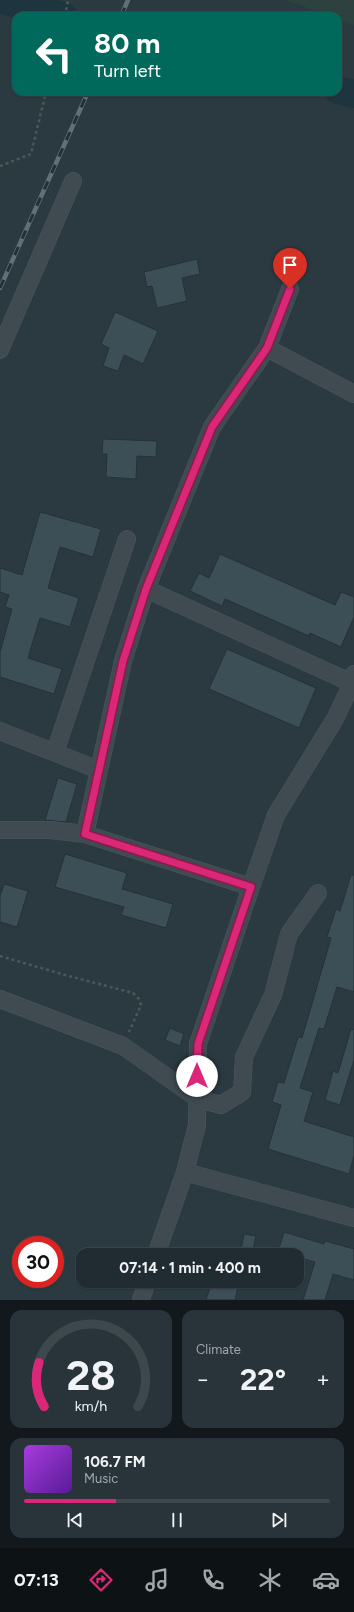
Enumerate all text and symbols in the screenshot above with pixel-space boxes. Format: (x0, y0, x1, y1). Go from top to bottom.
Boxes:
text: 80 m (94, 26, 160, 60)
icon: left (28, 28, 80, 80)
text: Turn left (94, 60, 161, 82)
pin (273, 248, 307, 289)
icon: arrive (279, 254, 301, 276)
position arrow (176, 1055, 218, 1097)
speed limit sign: 30 (12, 1236, 64, 1288)
text: 07:14 · 1 min · 400 m (119, 1259, 261, 1277)
text: Climate (196, 1342, 241, 1357)
text: 28 (66, 1350, 116, 1400)
text: 22° (240, 1361, 286, 1398)
text: − (196, 1366, 210, 1393)
text: + (316, 1366, 330, 1393)
text: km/h (75, 1397, 107, 1415)
text: 106.7 FM (84, 1453, 146, 1471)
text: Music (84, 1471, 118, 1486)
icon: previous (64, 1509, 86, 1531)
icon: pause (166, 1509, 188, 1531)
icon: next (268, 1509, 290, 1531)
icon: directions (87, 1566, 115, 1594)
icon: music (143, 1566, 171, 1594)
icon: phone (199, 1566, 227, 1594)
icon: climate (256, 1566, 284, 1594)
icon: car (312, 1566, 340, 1594)
text: 07:13 (14, 1569, 59, 1591)

